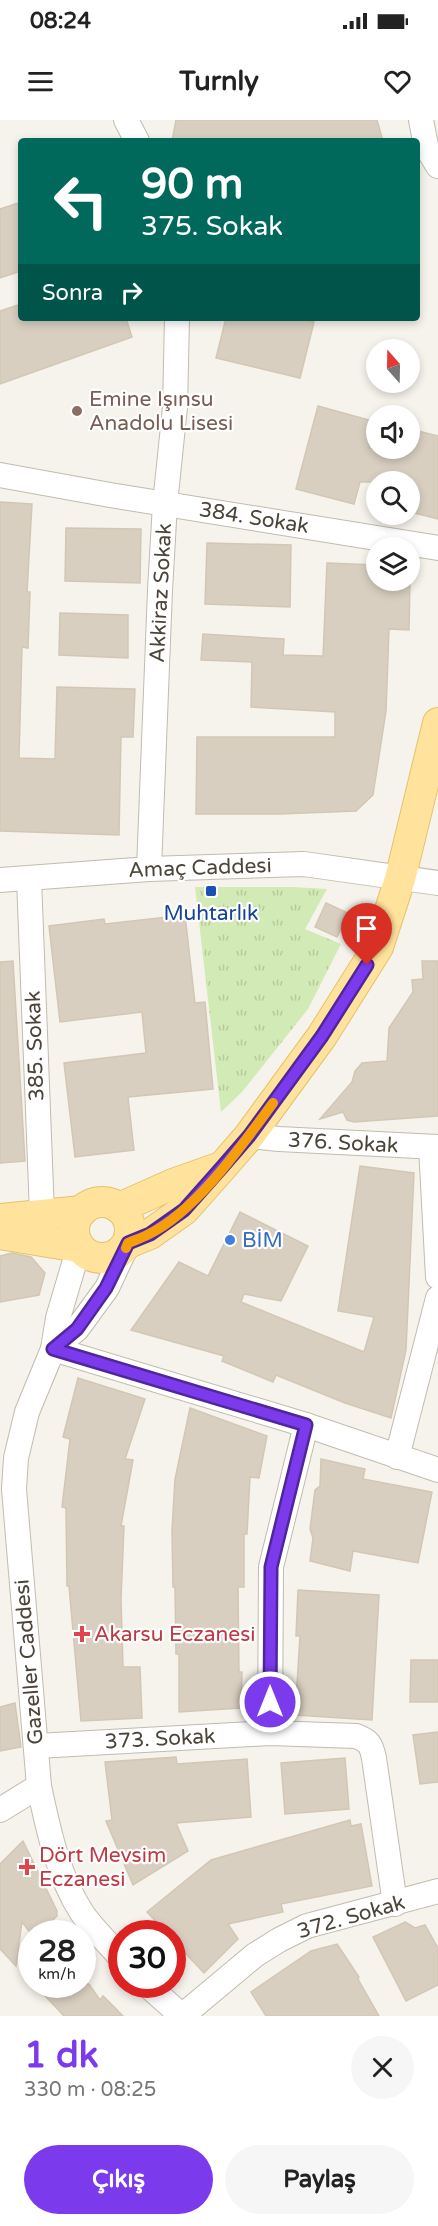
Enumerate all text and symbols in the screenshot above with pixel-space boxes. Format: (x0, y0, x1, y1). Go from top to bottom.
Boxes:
text: 08:24 (30, 8, 91, 34)
icon: menu (24, 65, 57, 98)
text: Turnly (179, 65, 259, 98)
icon: heart (381, 65, 414, 98)
text: 90 m (141, 159, 243, 210)
icon: left (42, 162, 120, 240)
text: 375. Sokak (141, 210, 283, 243)
icon: right (115, 276, 148, 309)
text: Sonra (42, 280, 103, 306)
north arrow (366, 339, 420, 393)
map controls (366, 339, 420, 591)
place label: Emine Işınsu Anadolu Lisesi (89, 387, 233, 436)
marker: Emine Işınsu Anadolu Lisesi (70, 404, 84, 418)
button: sound (366, 405, 420, 459)
button: search (366, 471, 420, 525)
street label: 384. Sokak (197, 497, 311, 539)
street label: Akkiraz Sokak (145, 523, 177, 663)
button: layers (366, 537, 420, 591)
street label: Amaç Caddesi (128, 853, 272, 883)
marker: Muhtarlık (204, 884, 218, 898)
place label: Muhtarlık (163, 901, 259, 926)
pin (341, 903, 392, 965)
icon: arrive (350, 912, 383, 945)
street label: 385. Sokak (21, 990, 49, 1102)
street label: 376. Sokak (287, 1128, 399, 1158)
place label: BİM (242, 1228, 283, 1253)
marker: BİM (223, 1233, 237, 1247)
street label: Gazeller Caddesi (9, 1578, 49, 1746)
place label: Akarsu Eczanesi (94, 1622, 256, 1647)
marker: Akarsu Eczanesi (75, 1627, 89, 1641)
position arrow (238, 1670, 302, 1734)
street label: 373. Sokak (104, 1724, 216, 1754)
place label: Dört Mevsim Eczanesi (39, 1843, 166, 1892)
marker: Dört Mevsim Eczanesi (20, 1860, 34, 1874)
street label: 372. Sokak (294, 1890, 408, 1944)
speed limit sign: 30 (108, 1920, 186, 1998)
text: 28 (38, 1933, 76, 1970)
text: km/h (38, 1965, 76, 1983)
text: 1 dk (24, 2034, 98, 2077)
button: close (351, 2036, 414, 2099)
text: 330 m · 08:25 (24, 2078, 156, 2102)
button: Çıkış (24, 2145, 213, 2214)
button: Paylaş (225, 2145, 414, 2214)

